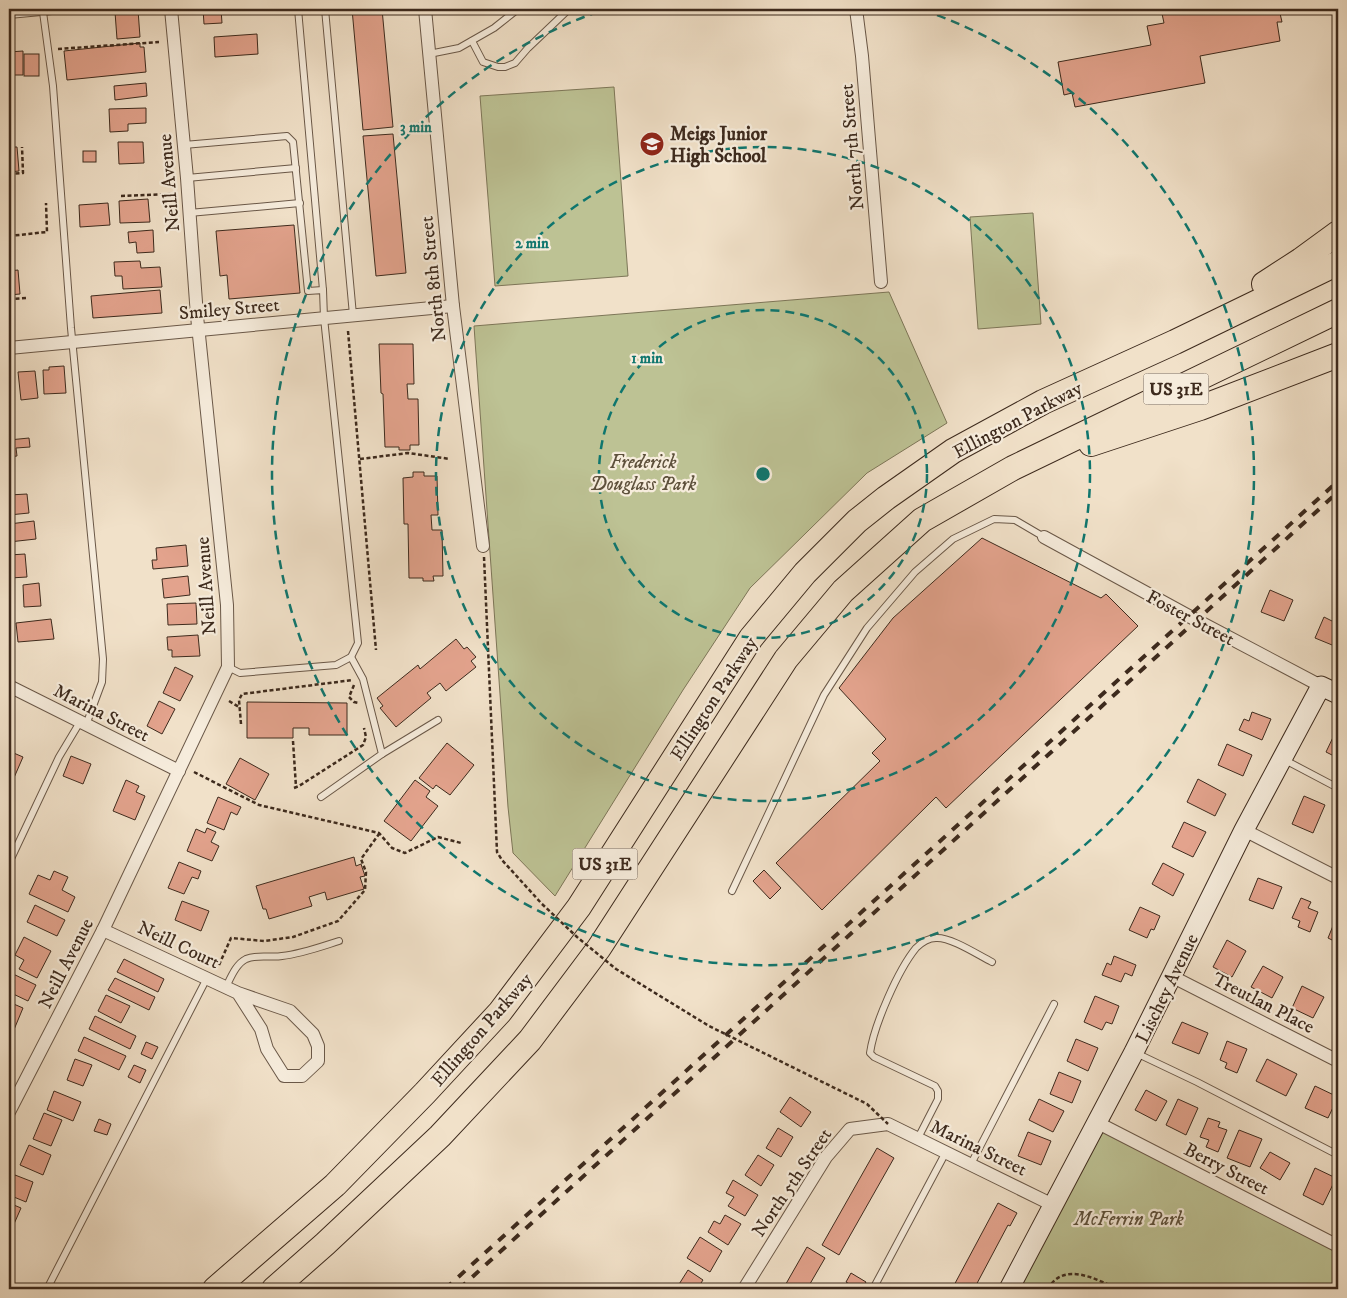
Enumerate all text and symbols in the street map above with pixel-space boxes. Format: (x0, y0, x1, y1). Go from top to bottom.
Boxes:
street label: North 7th Street (836, 83, 869, 211)
text: 3 min (400, 118, 432, 137)
place label: Meigs Junior High School (670, 123, 768, 168)
school or university icon: Meigs Junior High School (639, 131, 665, 157)
street label: Neill Avenue (154, 133, 185, 233)
street label: North 8th Street (415, 215, 452, 343)
text: 2 min (515, 234, 549, 253)
street label: Smiley Street (178, 294, 280, 325)
text: 1 min (631, 349, 663, 368)
road number: US 31E (1144, 374, 1208, 404)
street label: Ellington Parkway (949, 376, 1087, 464)
park label: Frederick Douglass Park (590, 451, 696, 496)
centre of rings (754, 465, 772, 483)
street label: Neill Avenue (192, 536, 221, 636)
street label: Foster Street (1142, 585, 1238, 651)
street label: Ellington Parkway (666, 632, 763, 765)
street label: Marina Street (50, 679, 153, 747)
road number: US 31E (572, 849, 638, 880)
street label: Neill Avenue (34, 915, 99, 1013)
street label: Neill Court (134, 916, 223, 974)
street label: Lischey Avenue (1131, 930, 1204, 1047)
street label: Ellington Parkway (427, 968, 538, 1091)
street label: Treutlan Place (1209, 968, 1318, 1039)
street label: Marina Street (926, 1115, 1030, 1182)
street label: North 5th Street (747, 1124, 837, 1242)
street label: Berry Street (1180, 1138, 1273, 1200)
park label: McFerrin Park (1072, 1208, 1184, 1231)

